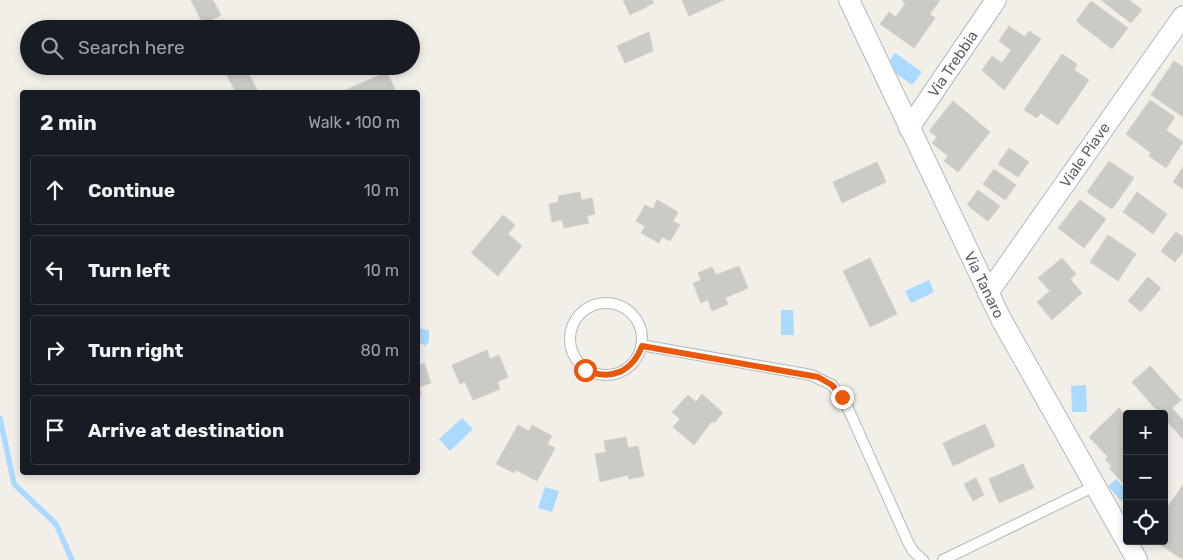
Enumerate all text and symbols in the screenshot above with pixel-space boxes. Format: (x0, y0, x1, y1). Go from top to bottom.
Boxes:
search box (20, 20, 420, 75)
street label: Via Trebbia (924, 27, 982, 101)
icon: search (38, 34, 66, 62)
text: Search here (78, 36, 185, 59)
text: 2 min (40, 110, 97, 135)
text: Walk · 100 m (308, 113, 400, 132)
street label: Viale Piave (1056, 119, 1114, 191)
icon: ahead (41, 176, 69, 204)
text: Continue (88, 179, 175, 202)
text: 10 m (364, 181, 399, 200)
street label: Via Tanaro (960, 249, 1008, 321)
icon: left (41, 256, 69, 284)
text: Turn left (88, 259, 170, 282)
text: 10 m (364, 261, 399, 280)
icon: right (41, 336, 69, 364)
text: Turn right (88, 339, 183, 362)
text: 80 m (361, 341, 399, 360)
route start (574, 359, 597, 382)
route end (831, 386, 854, 409)
map controls (1123, 410, 1168, 545)
button: + (1123, 410, 1168, 455)
icon: arrive (41, 416, 69, 444)
text: Arrive at destination (88, 419, 284, 442)
button: − (1123, 455, 1168, 500)
button: locate (1123, 500, 1168, 545)

